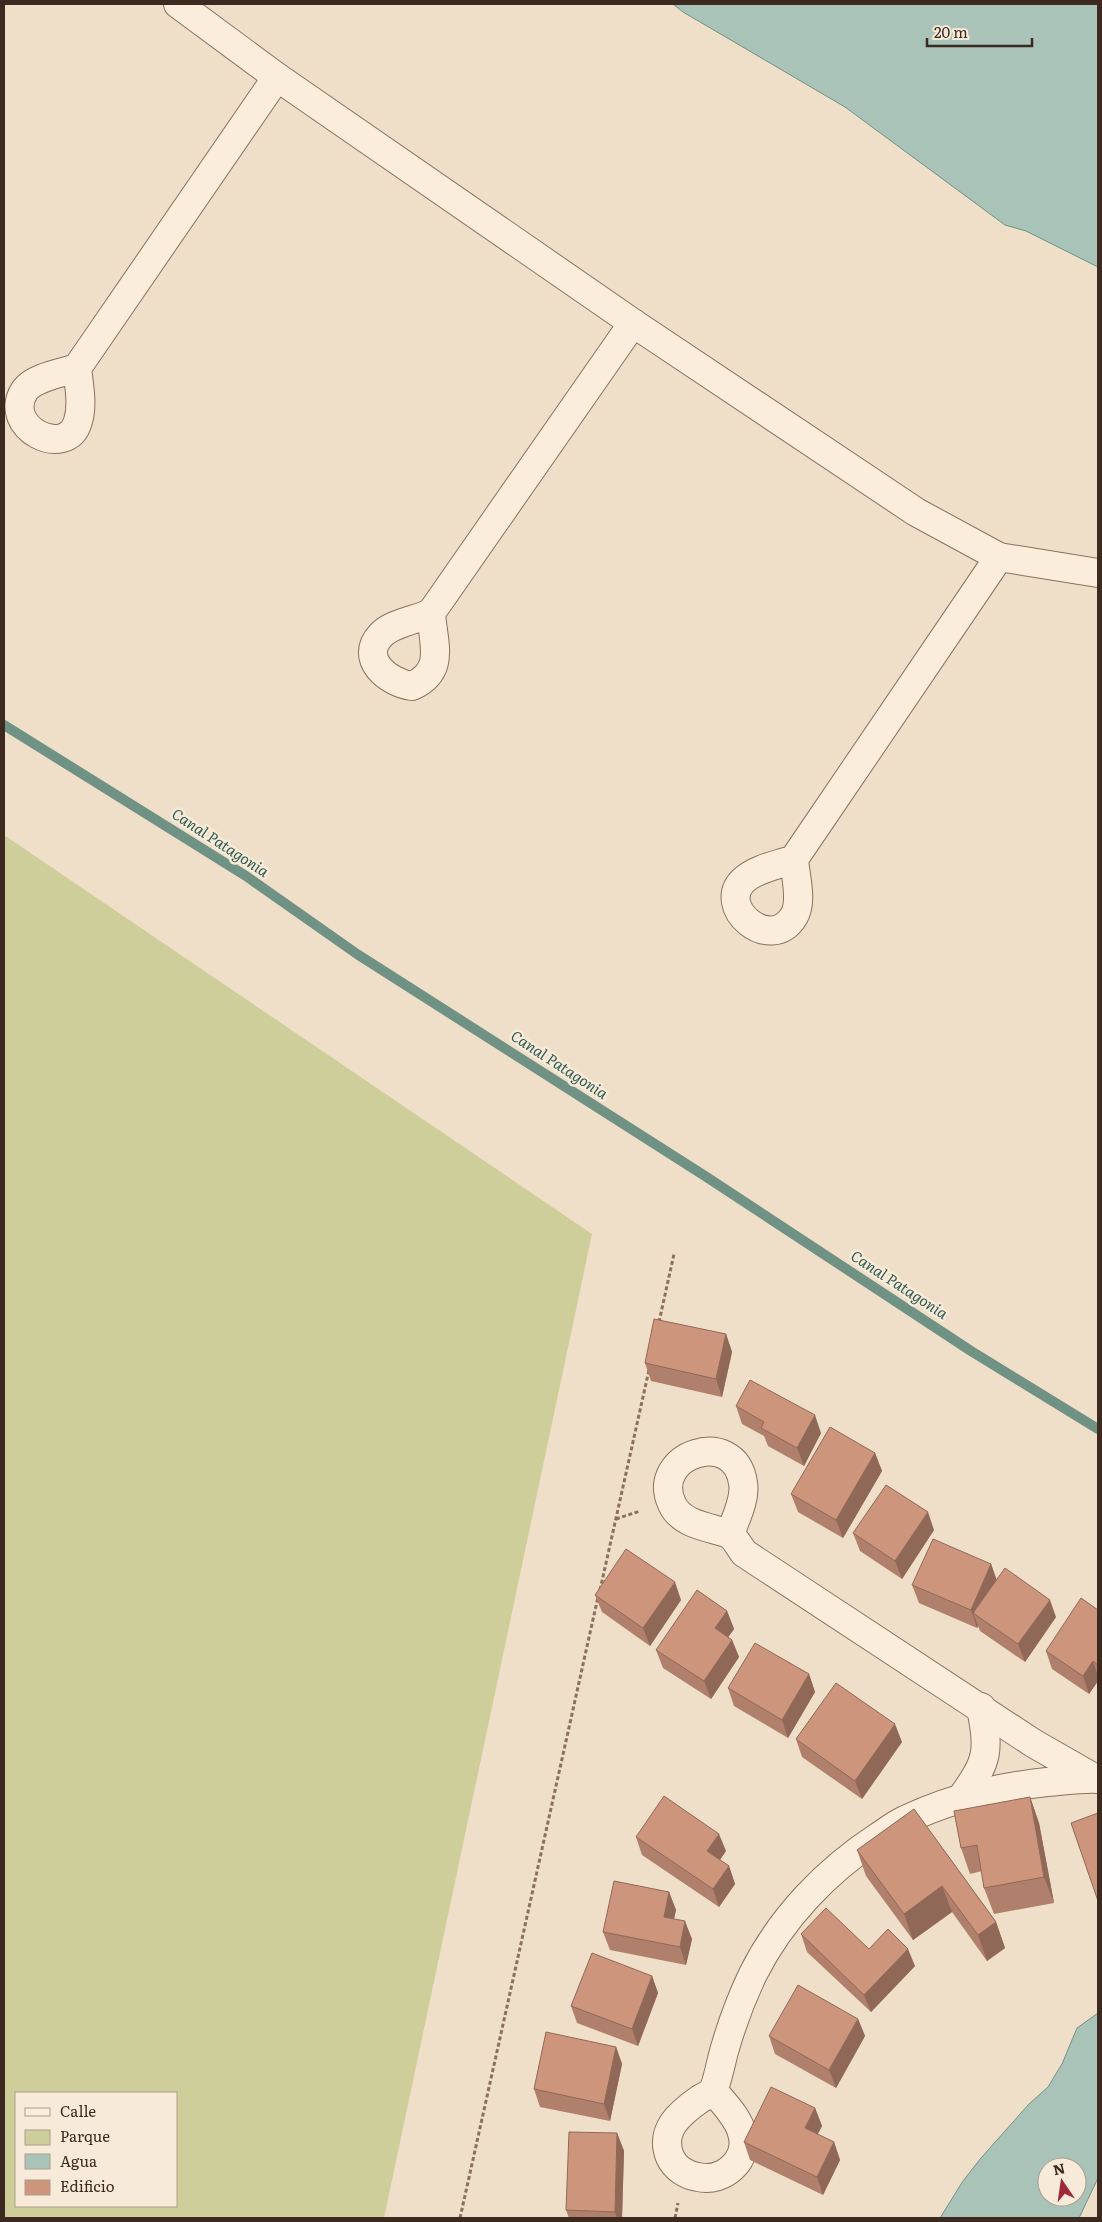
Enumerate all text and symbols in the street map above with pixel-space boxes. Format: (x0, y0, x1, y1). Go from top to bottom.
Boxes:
scale bar (927, 15, 1032, 47)
text: 20 m (934, 20, 968, 43)
water label: Canal Patagonia (168, 802, 274, 882)
water label: Canal Patagonia (507, 1024, 613, 1104)
water label: Canal Patagonia (847, 1244, 953, 1324)
legend (15, 2092, 178, 2207)
text: Calle (60, 2099, 96, 2122)
text: Parque (60, 2124, 110, 2147)
text: Agua (60, 2149, 98, 2172)
north arrow (1037, 2157, 1087, 2207)
text: N (1051, 2157, 1067, 2179)
text: Edificio (60, 2174, 115, 2197)

